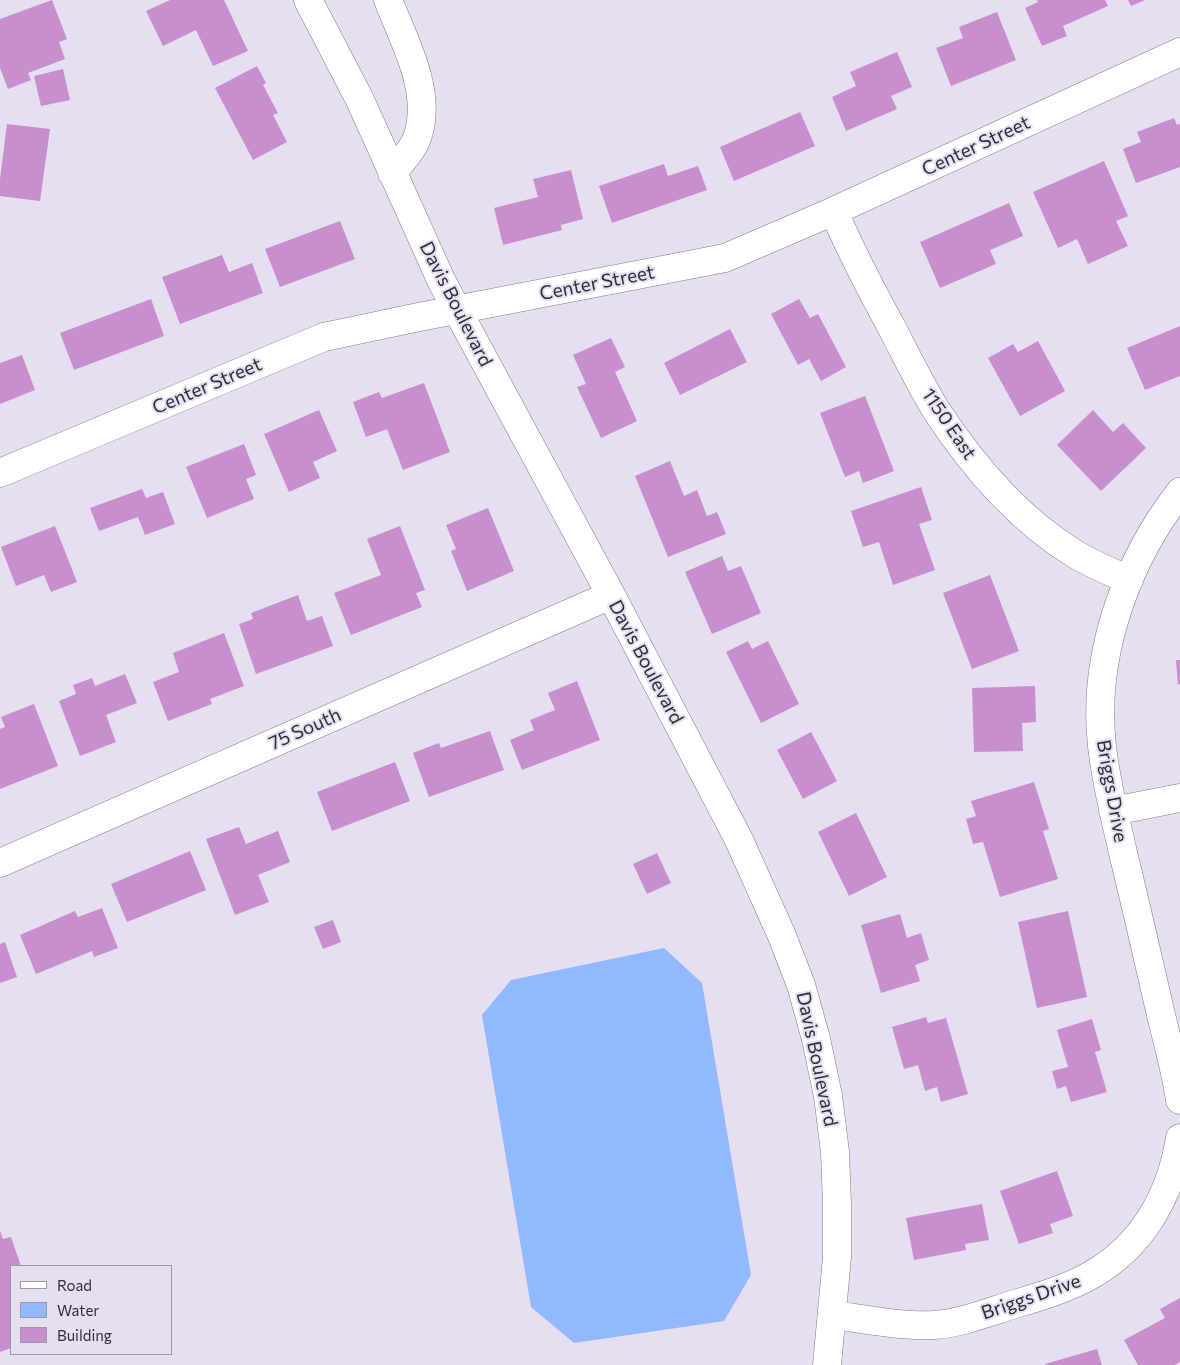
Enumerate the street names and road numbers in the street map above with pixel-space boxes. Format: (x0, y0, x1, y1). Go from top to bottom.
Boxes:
street label: Center Street (918, 111, 1034, 181)
street label: Davis Boulevard (415, 238, 497, 370)
street label: Center Street (538, 261, 656, 305)
street label: Center Street (149, 353, 265, 419)
street label: 1150 East (917, 384, 981, 464)
street label: Davis Boulevard (604, 596, 688, 728)
street label: 75 South (266, 703, 344, 755)
street label: Briggs Drive (1092, 738, 1132, 844)
street label: Davis Boulevard (792, 990, 842, 1128)
street label: Briggs Drive (978, 1269, 1084, 1325)

